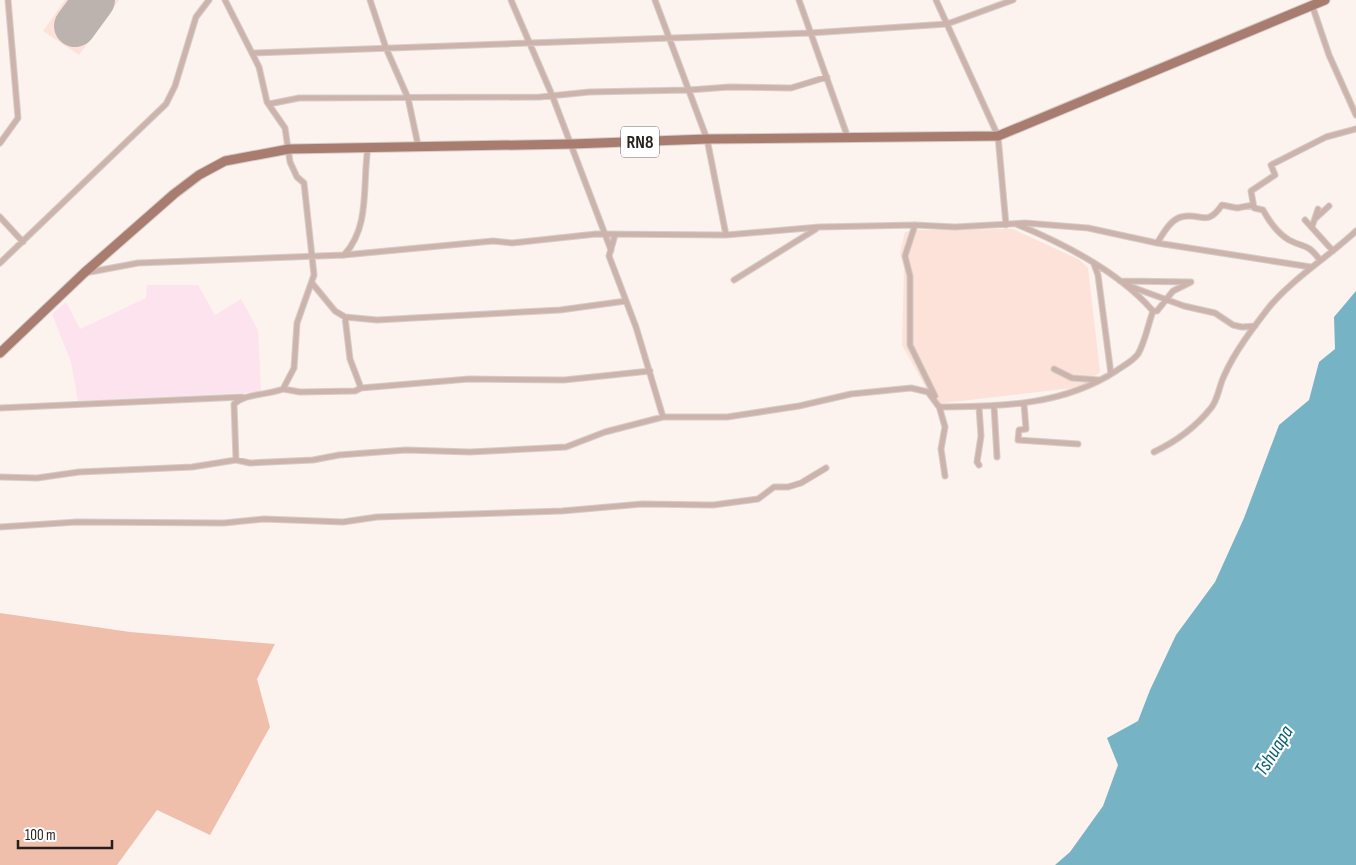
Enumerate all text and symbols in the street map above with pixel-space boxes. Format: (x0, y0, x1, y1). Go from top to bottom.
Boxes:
road number: RN8 (621, 126, 659, 158)
water label: Tshuapa (1249, 721, 1299, 781)
scale bar (18, 818, 111, 850)
text: 100 m (25, 826, 56, 845)

